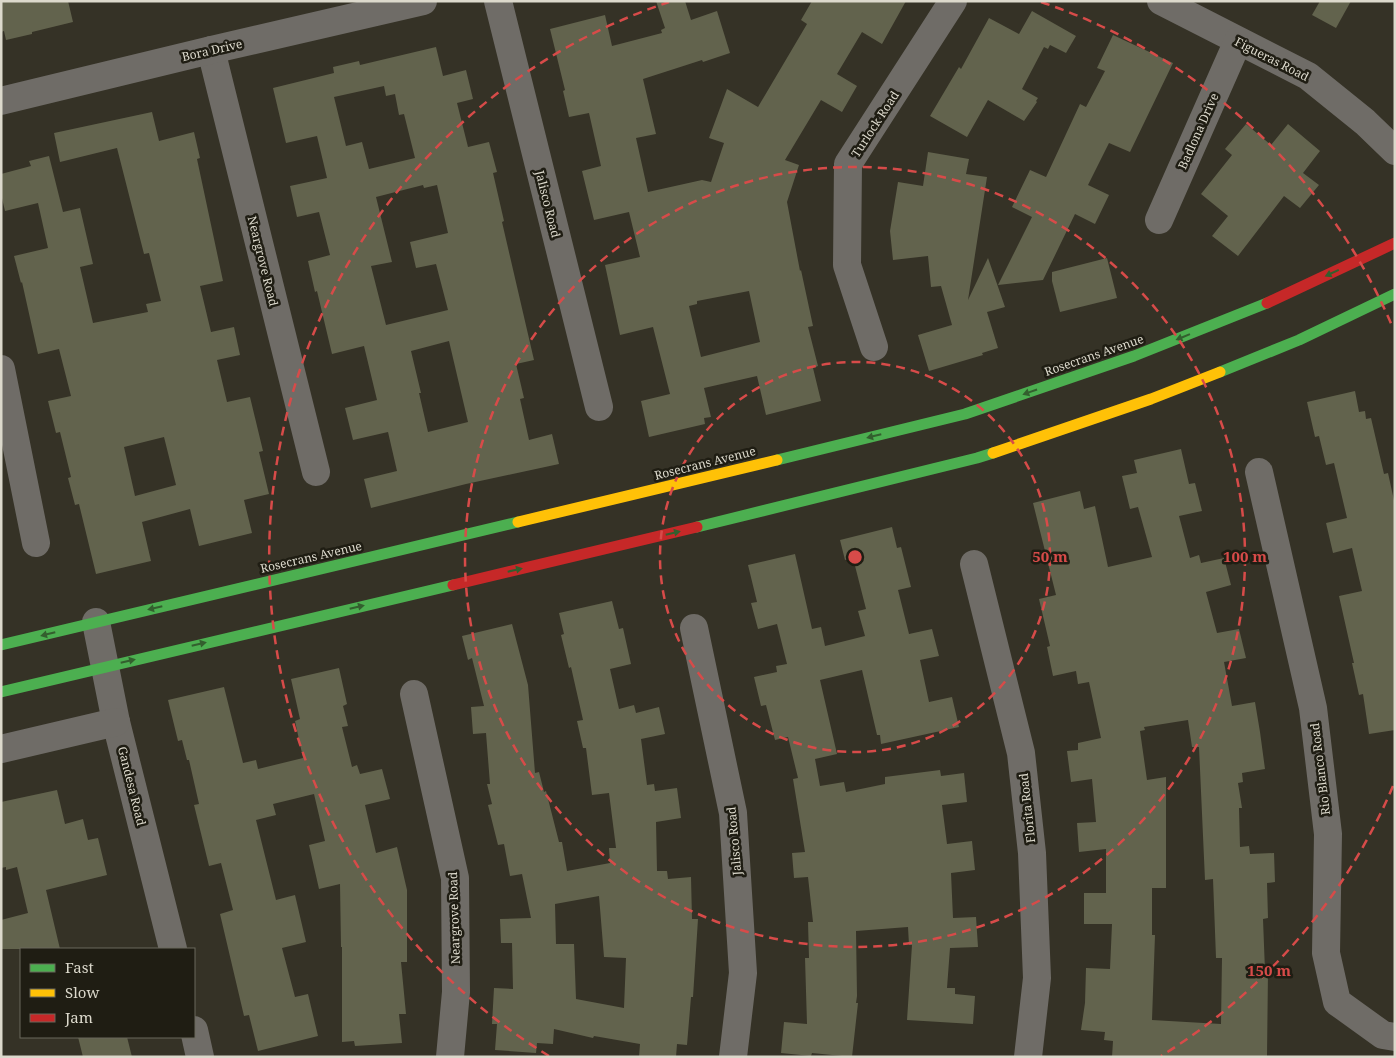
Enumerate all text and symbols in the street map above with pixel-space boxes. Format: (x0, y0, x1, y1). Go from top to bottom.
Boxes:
street label: Figueras Road (1232, 33, 1313, 85)
street label: Bora Drive (180, 35, 244, 65)
street label: Turlock Road (847, 87, 903, 161)
street label: Badlona Drive (1174, 90, 1222, 172)
street label: Jalisco Road (531, 168, 565, 240)
street label: Neargrove Road (244, 214, 283, 309)
one-way arrow (1325, 269, 1339, 277)
street label: Rosecrans Avenue (1042, 330, 1146, 380)
one-way arrow (1176, 333, 1190, 341)
one-way arrow (1022, 388, 1037, 396)
one-way arrow (867, 432, 882, 440)
street label: Rosecrans Avenue (653, 442, 757, 484)
one-way arrow (666, 529, 681, 537)
street label: Rosecrans Avenue (258, 537, 364, 577)
text: 50 m (1032, 546, 1068, 566)
text: 100 m (1223, 546, 1267, 566)
centre of rings (846, 548, 864, 566)
one-way arrow (507, 566, 523, 574)
one-way arrow (349, 603, 364, 611)
one-way arrow (147, 604, 162, 612)
one-way arrow (41, 630, 56, 638)
one-way arrow (191, 640, 206, 648)
one-way arrow (120, 657, 135, 665)
street label: Rio Blanco Road (1306, 721, 1334, 816)
street label: Gandesa Road (114, 745, 150, 828)
street label: Florita Road (1015, 772, 1039, 844)
street label: Jalisco Road (722, 805, 746, 877)
street label: Neargrove Road (444, 871, 464, 964)
legend (20, 948, 195, 1038)
text: Fast (65, 957, 94, 977)
text: 150 m (1247, 960, 1291, 980)
text: Slow (65, 982, 99, 1002)
text: Jam (64, 1007, 93, 1027)

